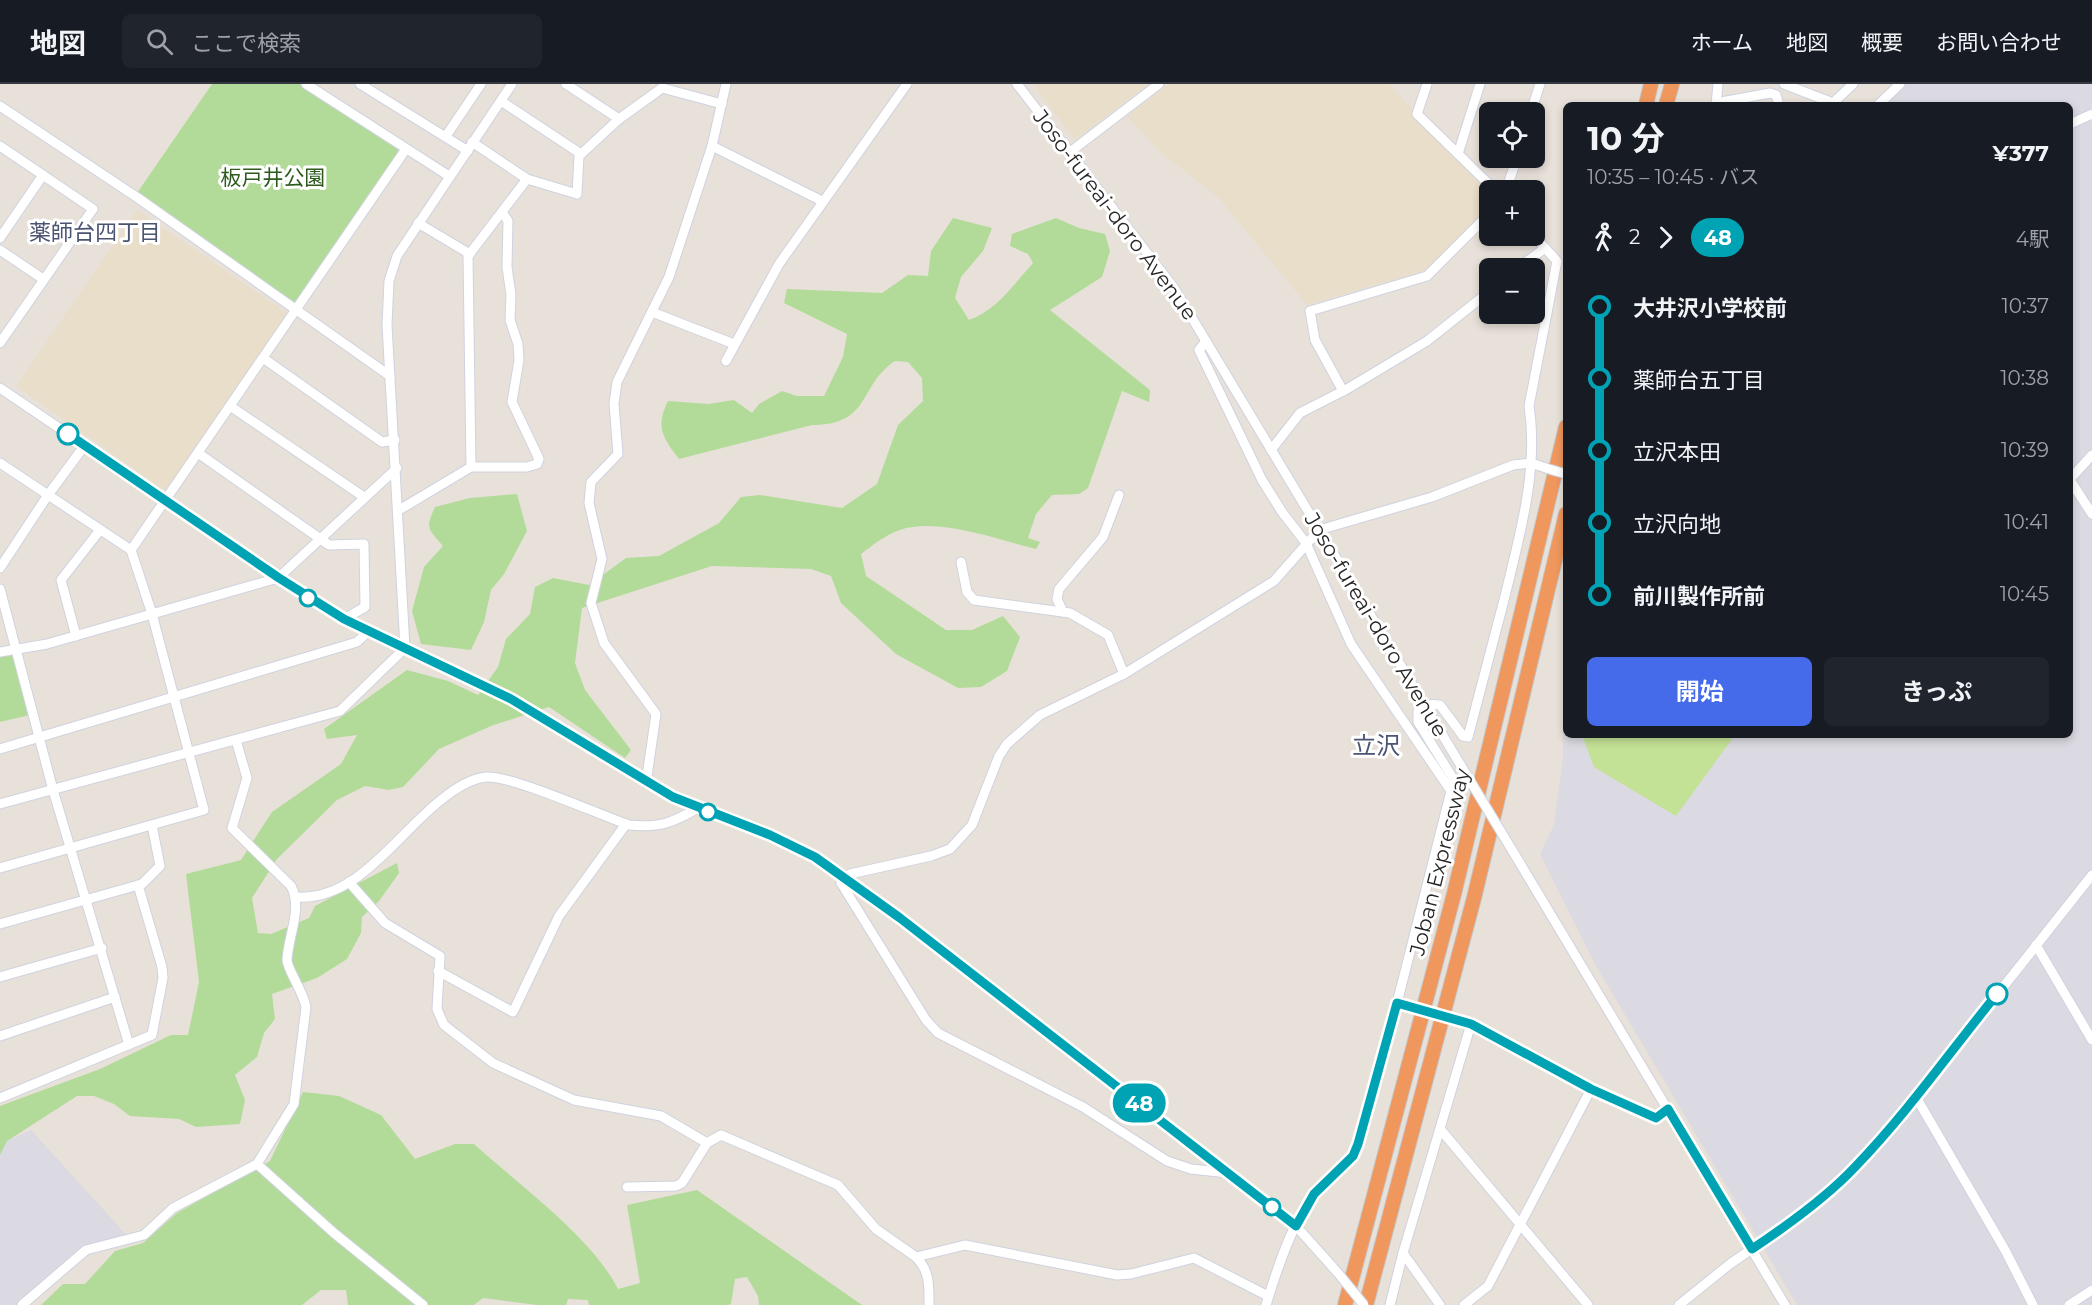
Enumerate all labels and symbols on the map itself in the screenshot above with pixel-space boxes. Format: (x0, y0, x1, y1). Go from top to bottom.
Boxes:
street label: Joso-fureai-doro Avenue (1028, 104, 1203, 325)
park label: 板戸井公園 (221, 165, 326, 190)
district label: 薬師台四丁目 (29, 219, 161, 246)
unlabelled marker (57, 423, 79, 445)
street label: Joso-fureai-doro Avenue (1299, 507, 1453, 741)
unlabelled marker (299, 589, 317, 607)
district label: 立沢 (1352, 731, 1400, 760)
street label: Joban Expressway (1404, 765, 1475, 959)
unlabelled marker (699, 803, 717, 821)
unlabelled marker (1986, 983, 2008, 1005)
line badge: 48 (1112, 1084, 1166, 1122)
unlabelled marker (1263, 1198, 1281, 1216)

